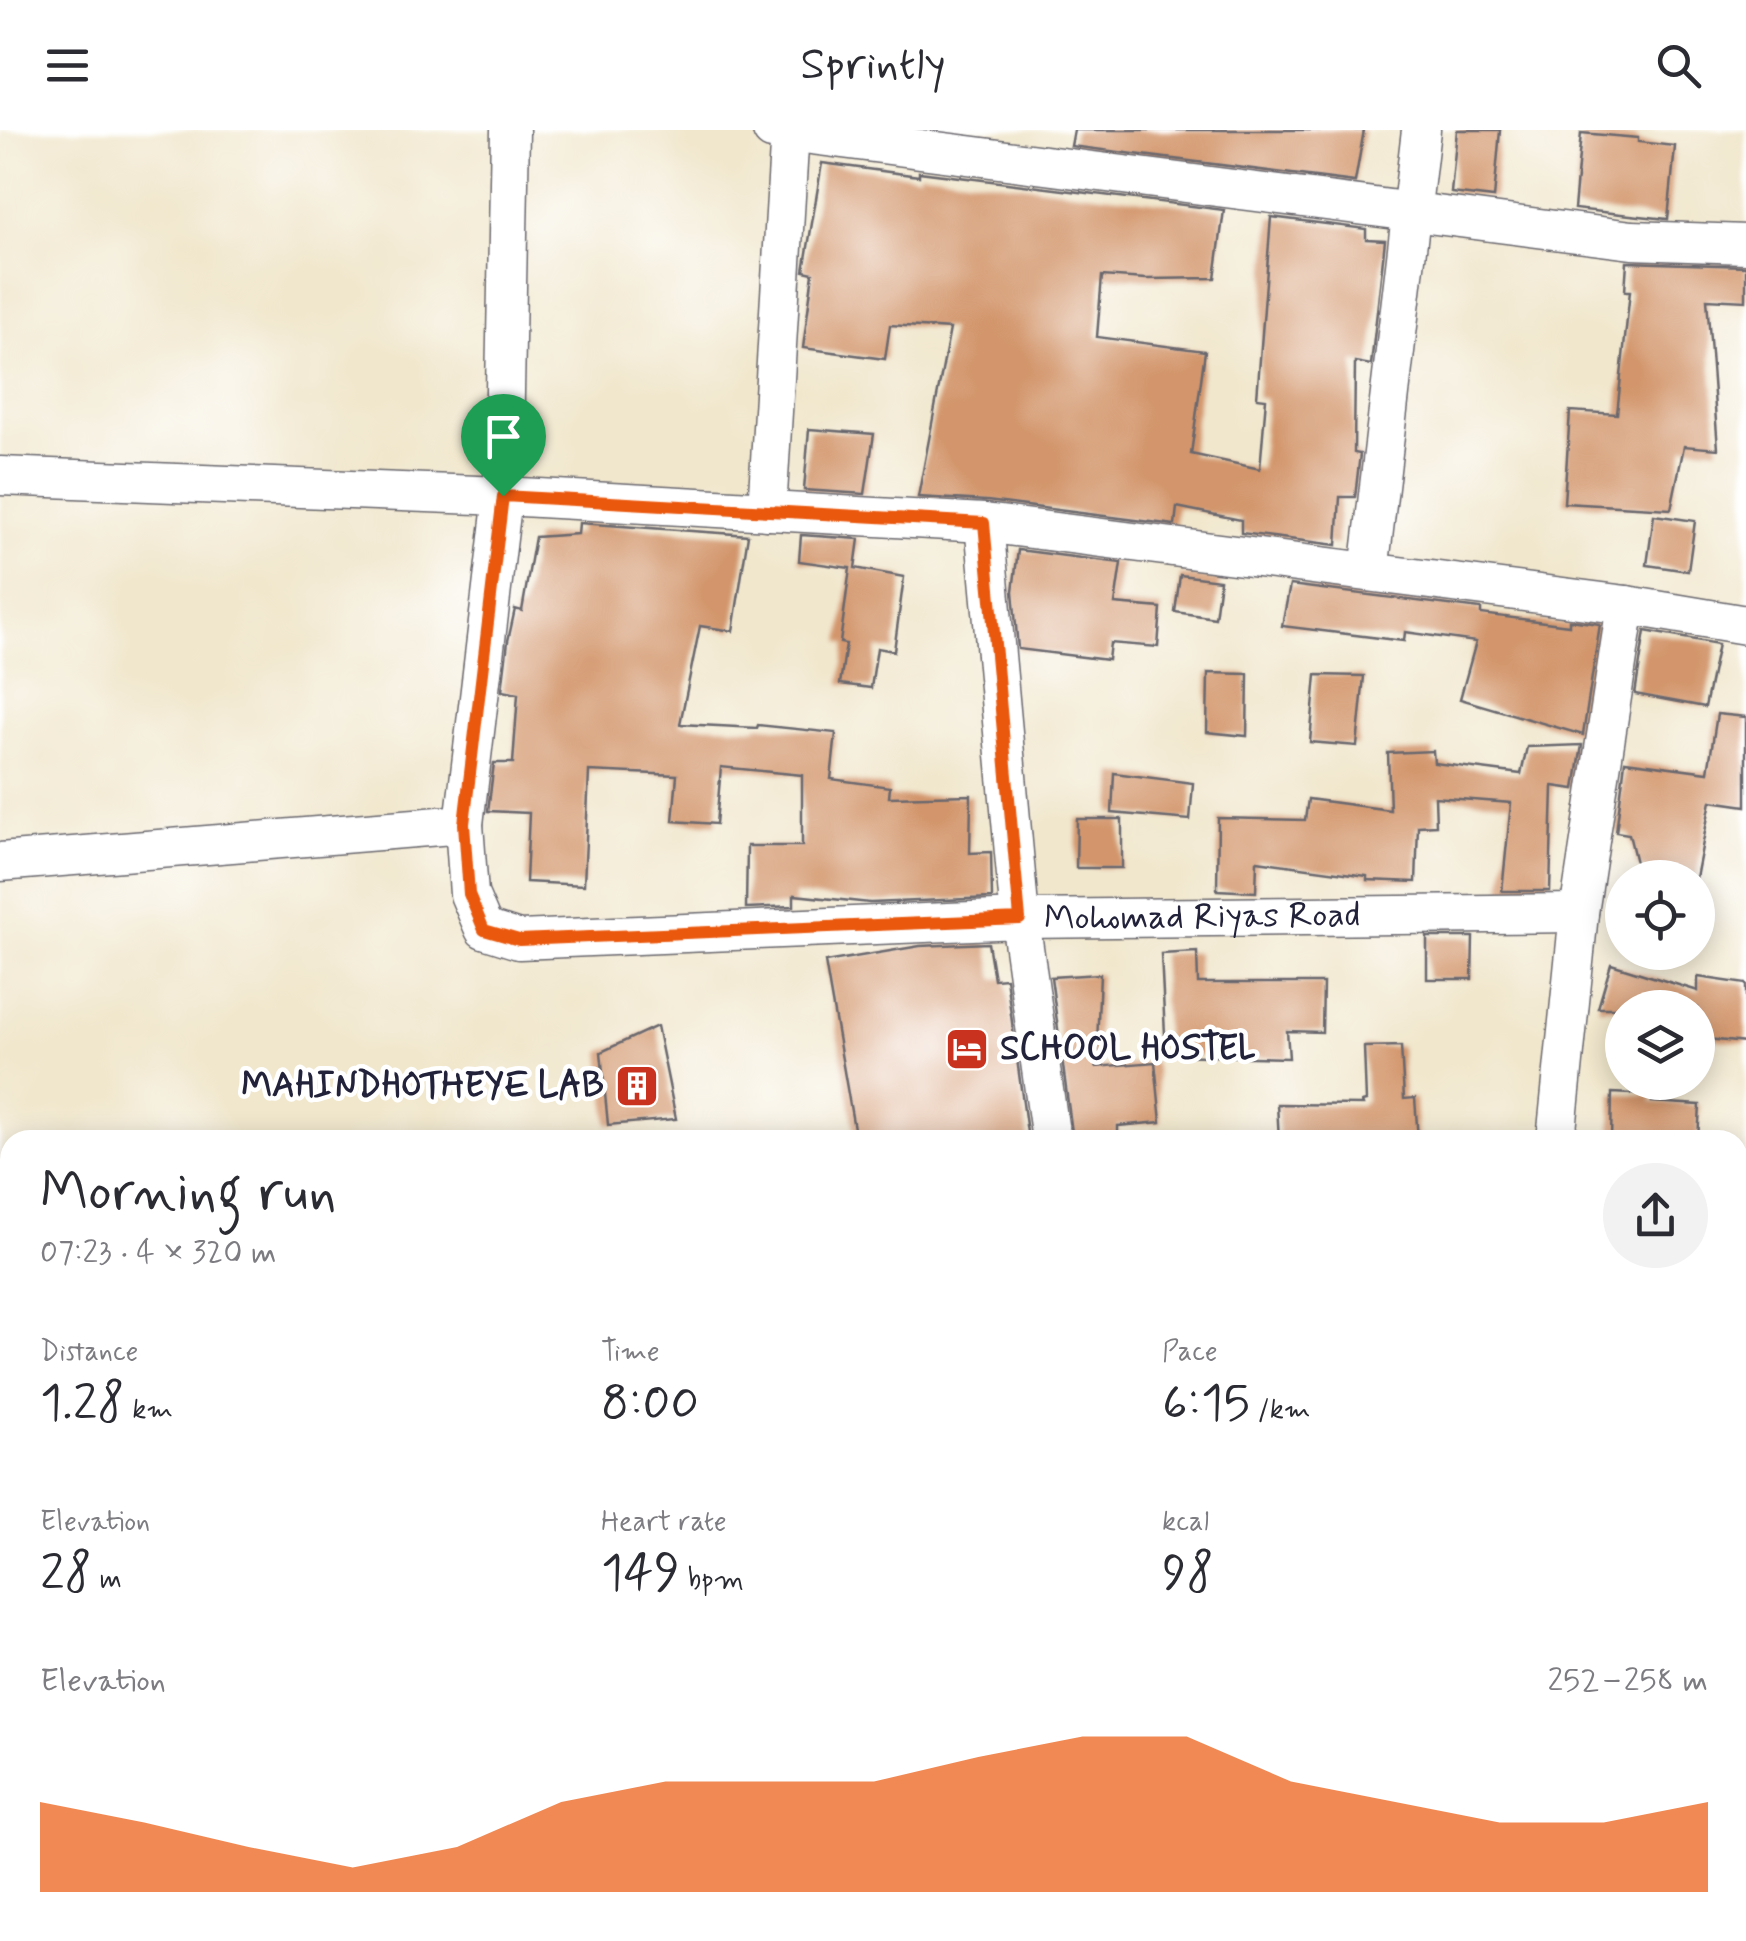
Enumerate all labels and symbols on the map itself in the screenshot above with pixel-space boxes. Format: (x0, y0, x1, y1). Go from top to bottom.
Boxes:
pin (461, 394, 546, 497)
street label: Mohomad Riyas Road (1044, 892, 1361, 942)
hotel icon: SCHOOL HOSTEL (944, 1026, 990, 1072)
place label: SCHOOL HOSTEL (1000, 1026, 1256, 1072)
place label: MAHINDHOTHEYE LAB (241, 1063, 604, 1109)
building icon: MAHINDHOTHEYE LAB (614, 1063, 660, 1109)

